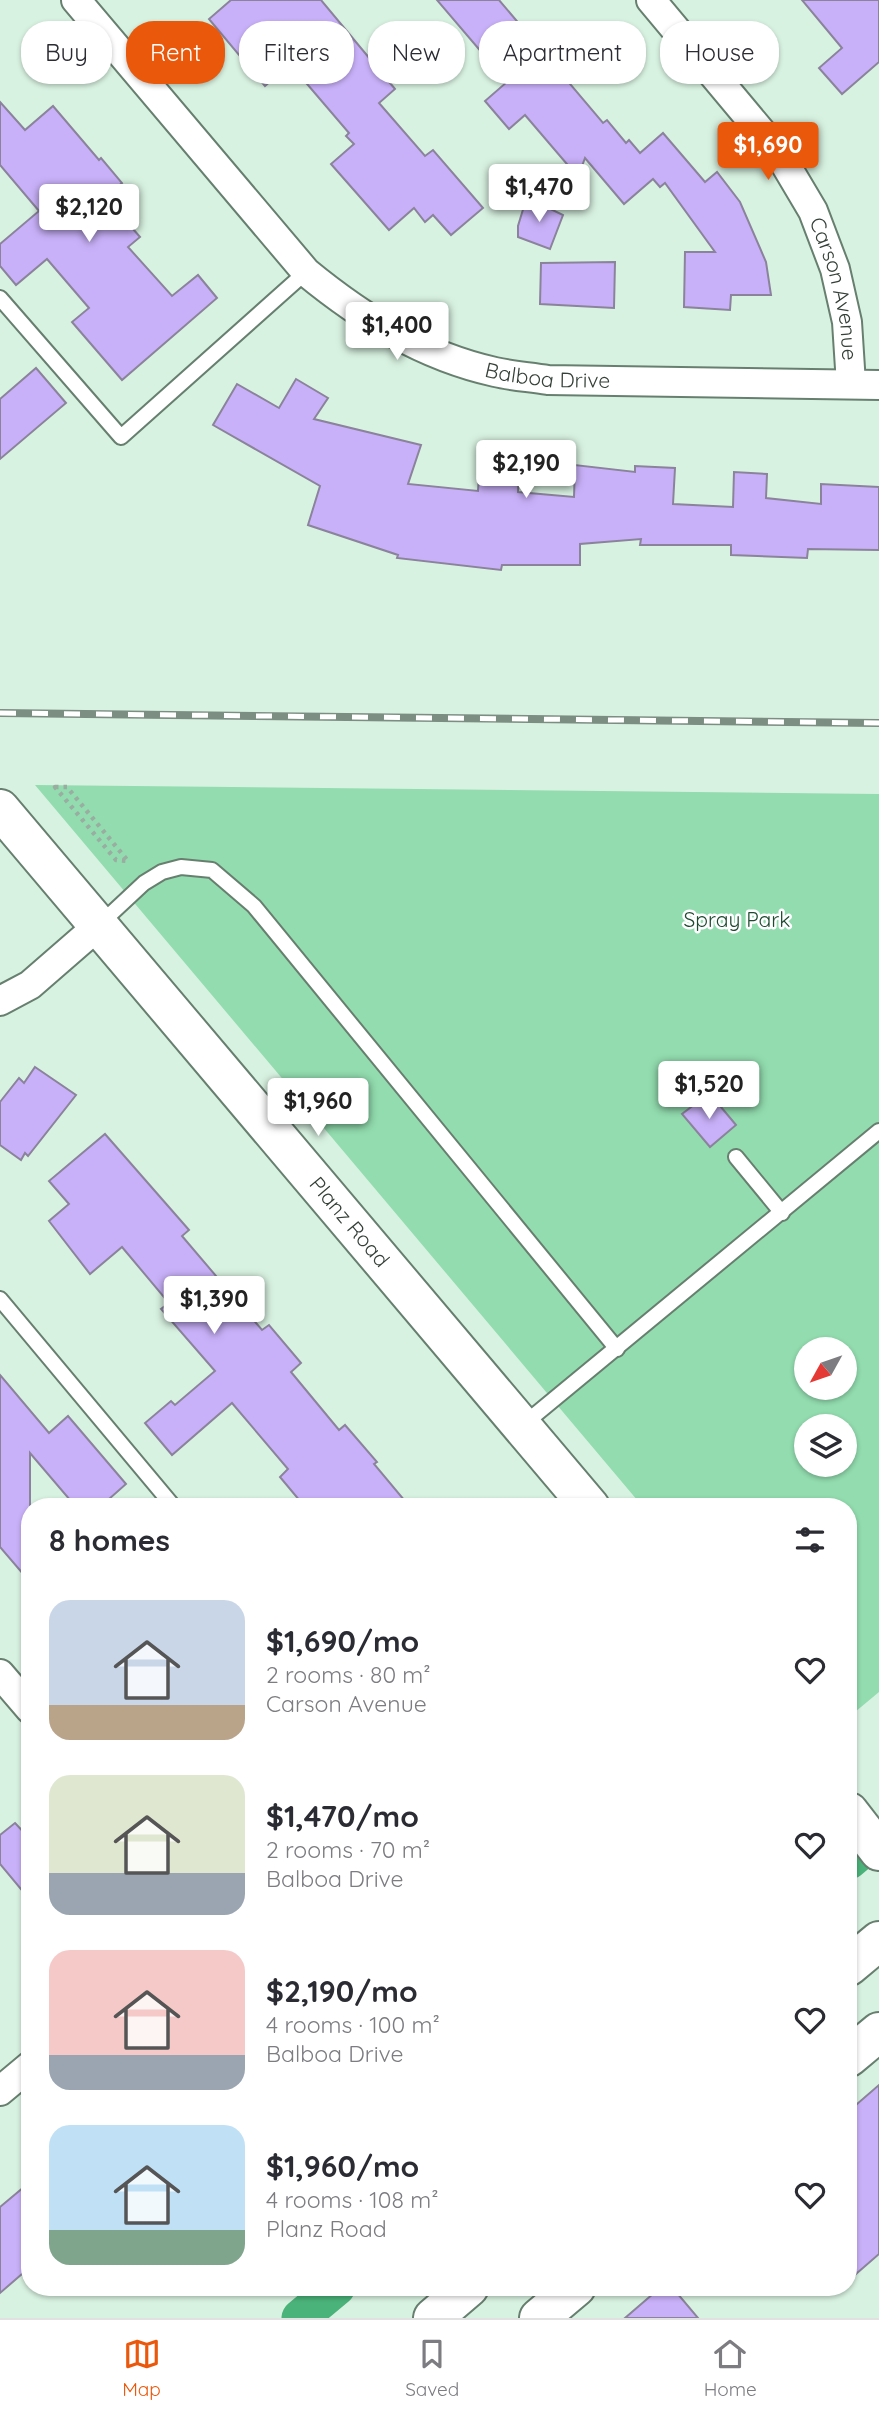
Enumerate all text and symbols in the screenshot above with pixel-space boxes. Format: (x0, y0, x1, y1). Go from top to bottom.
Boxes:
chip: Buy (21, 21, 112, 84)
chip: Rent (126, 21, 225, 84)
chip: Filters (239, 21, 354, 84)
chip: New (368, 21, 465, 84)
chip: Apartment (479, 21, 646, 84)
chip: House (660, 21, 779, 84)
pin: $1,690 (711, 122, 825, 182)
text: $1,690 (734, 130, 802, 159)
pin: $1,470 (482, 164, 596, 224)
text: $1,470 (505, 172, 573, 201)
pin: $2,120 (32, 184, 146, 244)
text: $2,120 (55, 192, 123, 221)
street label: Carson Avenue (805, 213, 863, 361)
pin: $1,400 (340, 302, 454, 362)
text: $1,400 (362, 310, 432, 339)
street label: Balboa Drive (483, 356, 610, 393)
pin: $2,190 (469, 440, 583, 500)
text: $2,190 (492, 448, 560, 477)
park label: Spray Park (683, 906, 791, 932)
pin: $1,520 (652, 1062, 766, 1121)
text: $1,520 (674, 1069, 744, 1098)
pin: $1,960 (261, 1078, 375, 1138)
text: $1,960 (284, 1086, 352, 1115)
street label: Planz Road (305, 1171, 395, 1272)
pin: $1,390 (157, 1276, 271, 1336)
text: $1,390 (180, 1284, 248, 1313)
north arrow (794, 1337, 858, 1400)
map controls (794, 1337, 857, 1477)
button: layers (794, 1414, 857, 1477)
text: 8 homes (49, 1521, 170, 1559)
icon: filters (791, 1521, 829, 1559)
text: $1,690/mo (266, 1622, 419, 1660)
icon: home (105, 1628, 189, 1712)
icon: heart (791, 1651, 829, 1689)
text: 2 rooms · 80 m² (266, 1660, 431, 1689)
text: Carson Avenue (266, 1689, 427, 1718)
text: $1,470/mo (266, 1797, 419, 1835)
icon: home (105, 1803, 189, 1887)
icon: heart (791, 1826, 829, 1864)
text: 2 rooms · 70 m² (266, 1835, 430, 1864)
text: Balboa Drive (266, 1864, 404, 1893)
text: $2,190/mo (266, 1972, 418, 2010)
icon: home (105, 1978, 189, 2062)
icon: heart (791, 2001, 829, 2039)
text: 4 rooms · 100 m² (266, 2010, 440, 2039)
text: Balboa Drive (266, 2039, 404, 2068)
text: $1,960/mo (266, 2147, 419, 2185)
icon: home (105, 2153, 189, 2237)
icon: heart (791, 2176, 829, 2214)
text: 4 rooms · 108 m² (266, 2185, 439, 2214)
text: Planz Road (266, 2214, 387, 2243)
tab: Map (122, 2335, 161, 2401)
tab: Saved (405, 2335, 459, 2401)
tab: Home (704, 2335, 757, 2401)

